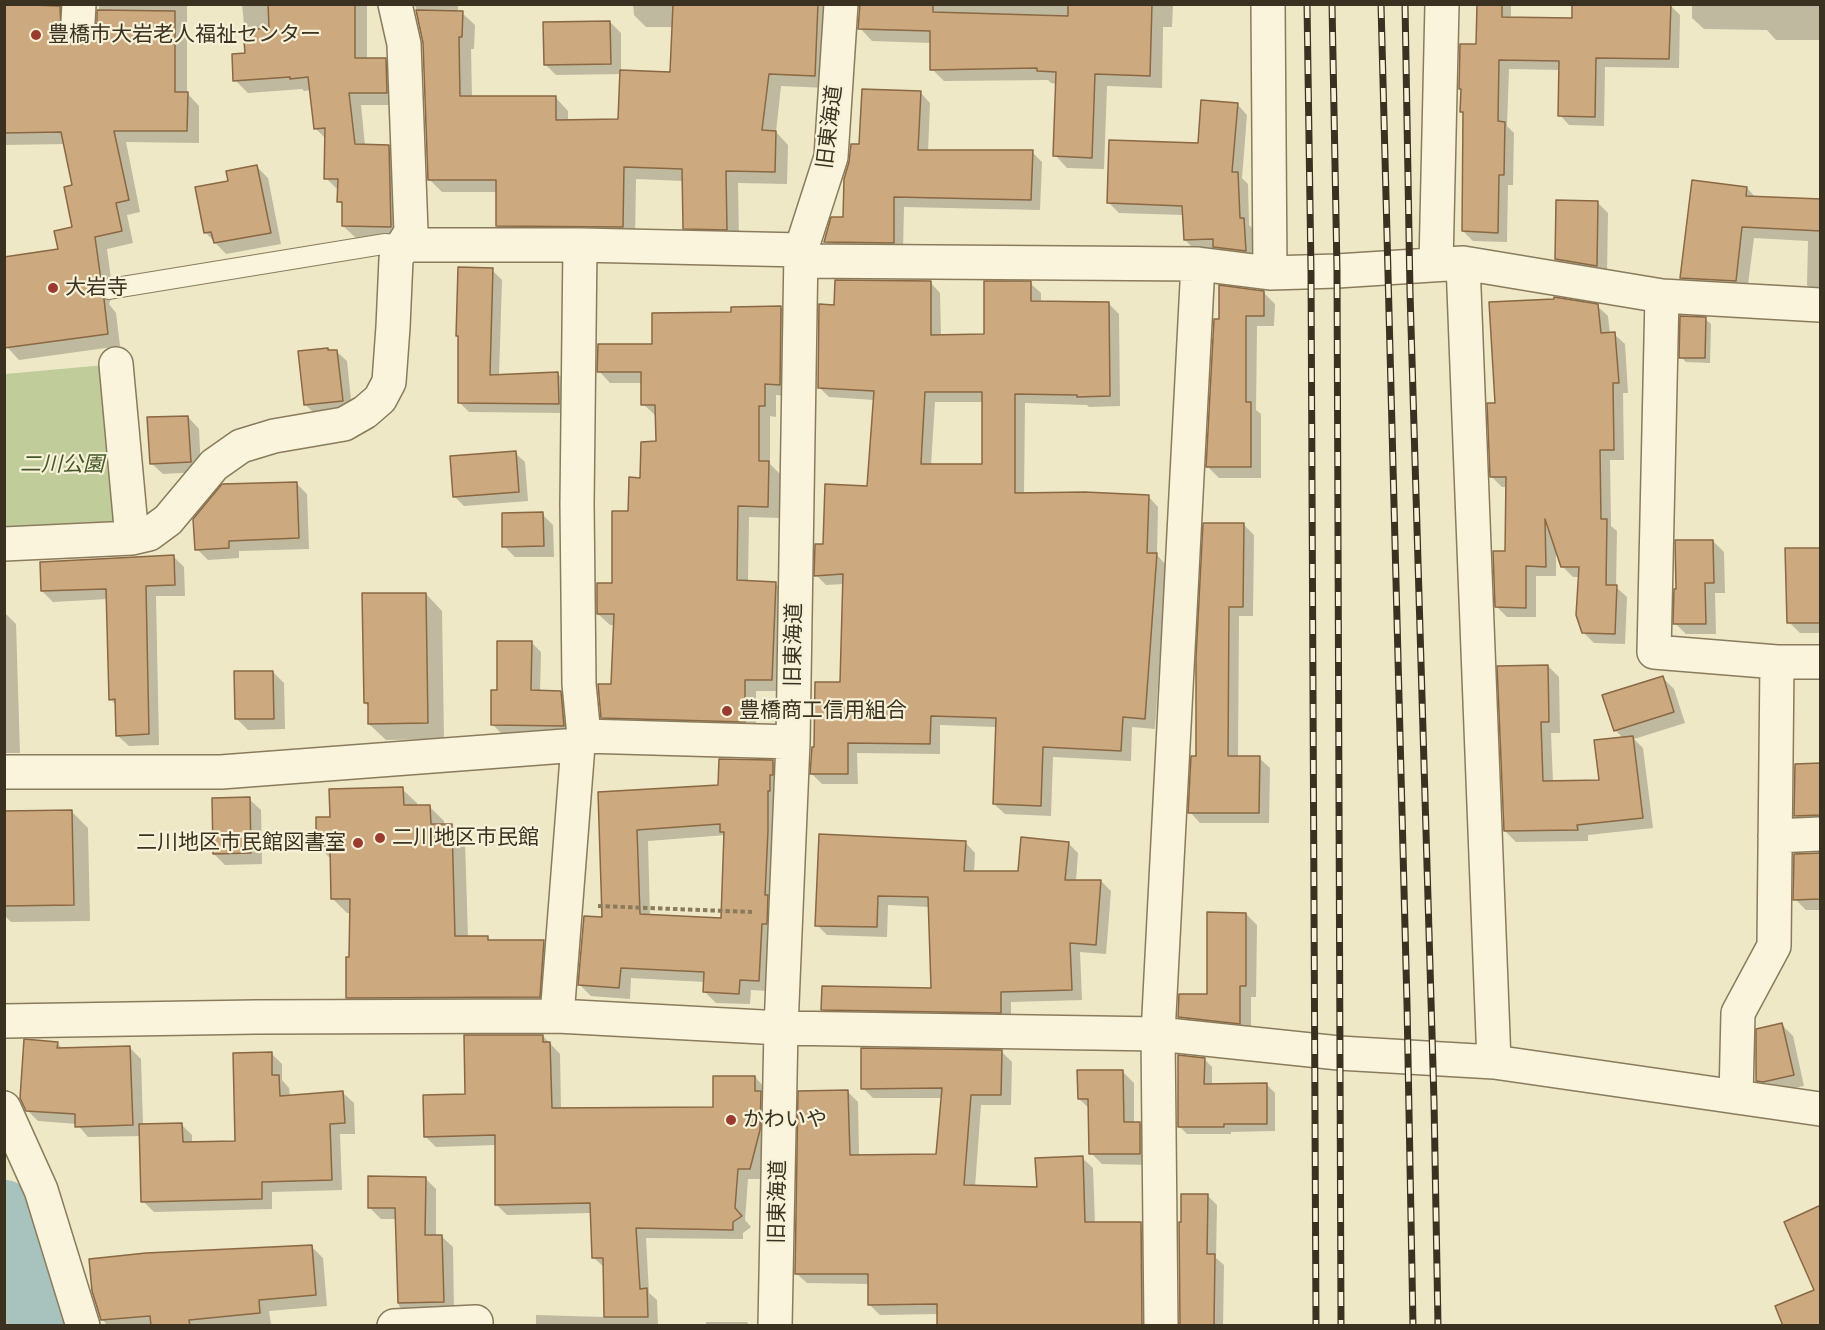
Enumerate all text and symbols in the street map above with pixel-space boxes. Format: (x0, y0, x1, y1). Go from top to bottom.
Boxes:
place label: 豊橋市大岩老人福祉センター (48, 22, 321, 48)
marker: 豊橋市大岩老人福祉センター (29, 28, 43, 42)
street label: 旧東海道 (812, 84, 848, 170)
place label: 大岩寺 (65, 275, 128, 301)
marker: 大岩寺 (46, 281, 60, 295)
park label: 二川公園 (20, 452, 104, 478)
street label: 旧東海道 (781, 603, 807, 687)
place label: 豊橋商工信用組合 (739, 698, 907, 724)
marker: 豊橋商工信用組合 (720, 704, 734, 718)
place label: 二川地区市民館 (392, 825, 539, 851)
place label: 二川地区市民館図書室 (136, 830, 346, 856)
marker: 二川地区市民館 (373, 831, 387, 845)
marker: 二川地区市民館図書室 (351, 836, 365, 850)
place label: かわいや (743, 1107, 827, 1133)
marker: かわいや (724, 1113, 738, 1127)
street label: 旧東海道 (765, 1160, 791, 1244)

